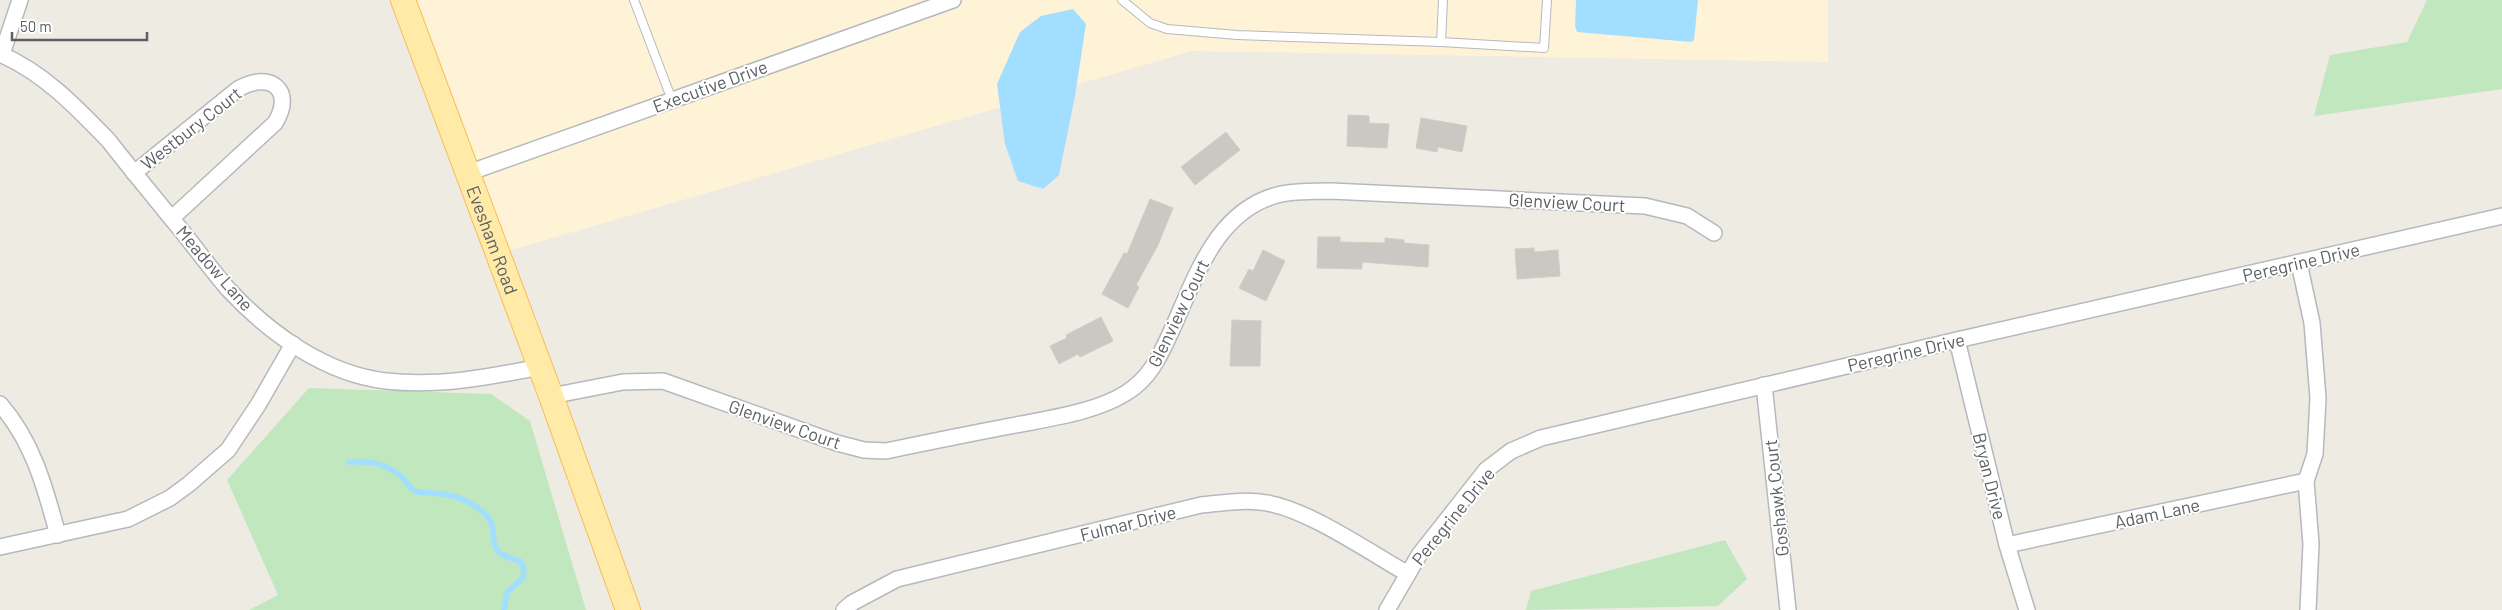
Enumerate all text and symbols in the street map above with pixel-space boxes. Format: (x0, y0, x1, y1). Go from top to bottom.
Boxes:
scale bar (12, 10, 148, 42)
text: 50 m (20, 17, 52, 35)
street label: Executive Drive (650, 55, 770, 117)
street label: Westbury Court (136, 82, 246, 174)
street label: Evesham Road (462, 182, 523, 297)
street label: Glenview Court (1508, 188, 1626, 216)
street label: Meadow Lane (172, 221, 258, 315)
street label: Peregrine Drive (2240, 238, 2362, 286)
street label: Glenview Court (1142, 256, 1214, 370)
street label: Peregrine Drive (1845, 328, 1967, 376)
street label: Glenview Court (726, 395, 844, 453)
street label: Bryan Drive (1969, 430, 2011, 522)
street label: Goshawk Court (1759, 438, 1793, 558)
street label: Peregrine Drive (1407, 463, 1499, 569)
street label: Adam Lane (2112, 493, 2202, 533)
street label: Fulmar Drive (1078, 500, 1178, 546)

